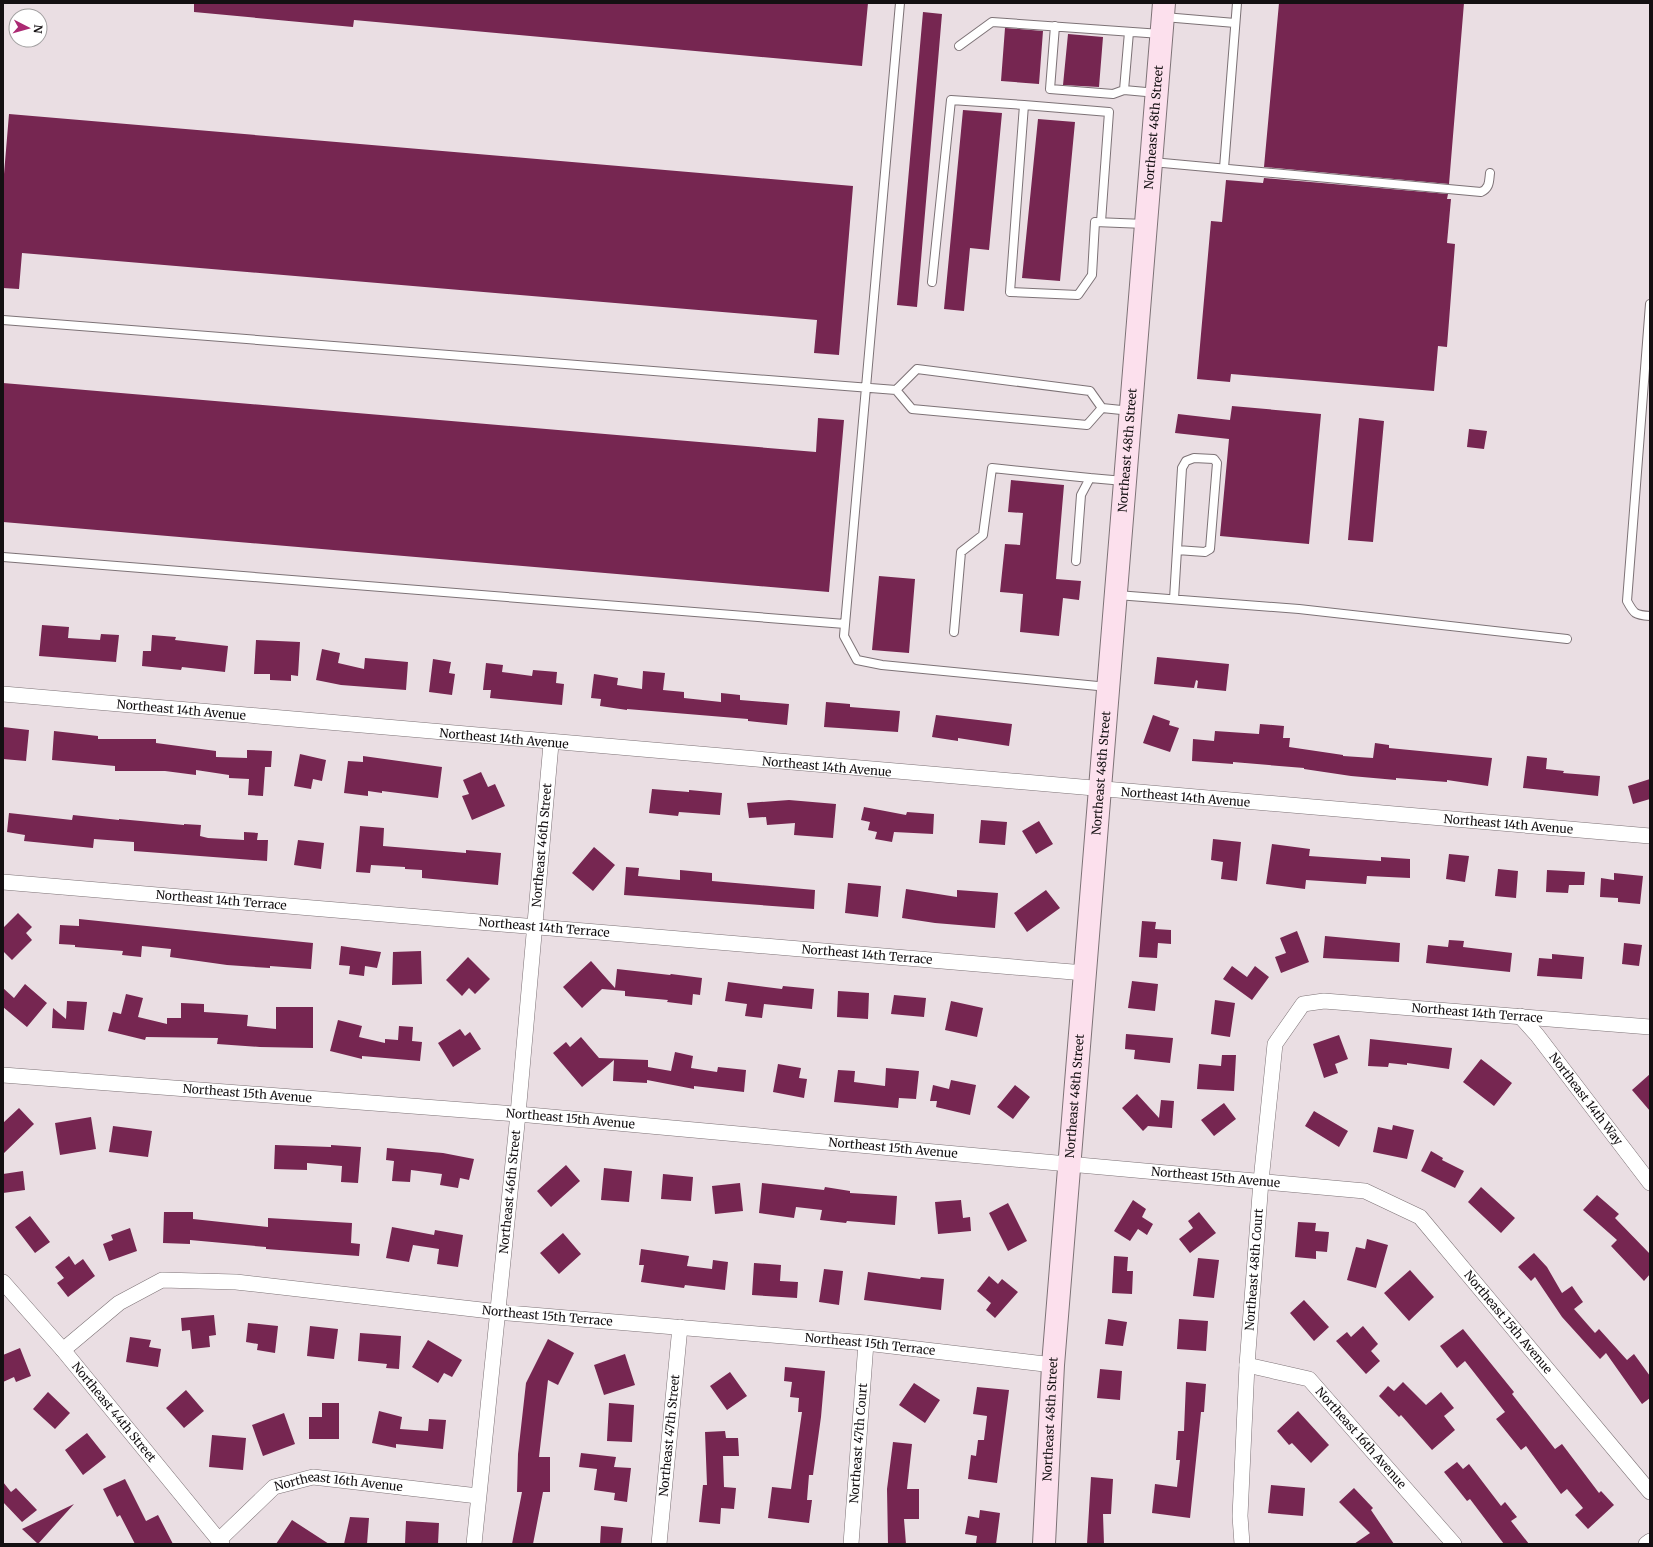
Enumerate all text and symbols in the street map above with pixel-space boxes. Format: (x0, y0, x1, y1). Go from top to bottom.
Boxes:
north arrow (8, 8, 48, 48)
text: N (30, 24, 45, 34)
street label: Northeast 48th Street (1141, 64, 1166, 190)
street label: Northeast 48th Street (1115, 387, 1140, 513)
street label: Northeast 14th Avenue (116, 696, 247, 723)
street label: Northeast 48th Street (1088, 710, 1113, 836)
street label: Northeast 14th Avenue (439, 725, 569, 751)
street label: Northeast 14th Avenue (762, 753, 892, 779)
street label: Northeast 46th Street (528, 782, 554, 908)
street label: Northeast 14th Avenue (1120, 784, 1251, 810)
street label: Northeast 14th Avenue (1443, 811, 1574, 837)
street label: Northeast 14th Terrace (155, 887, 287, 913)
street label: Northeast 14th Terrace (478, 914, 610, 940)
street label: Northeast 14th Terrace (801, 941, 933, 967)
street label: Northeast 14th Terrace (1411, 1000, 1543, 1025)
street label: Northeast 48th Street (1062, 1033, 1087, 1159)
street label: Northeast 14th Way (1546, 1049, 1626, 1148)
street label: Northeast 15th Avenue (182, 1081, 312, 1105)
street label: Northeast 15th Avenue (505, 1105, 636, 1132)
street label: Northeast 46th Street (496, 1129, 523, 1254)
street label: Northeast 15th Avenue (828, 1134, 958, 1161)
street label: Northeast 15th Avenue (1151, 1164, 1281, 1190)
street label: Northeast 48th Court (1242, 1208, 1266, 1331)
street label: Northeast 15th Avenue (1461, 1267, 1556, 1376)
street label: Northeast 15th Terrace (481, 1302, 613, 1329)
street label: Northeast 15th Terrace (804, 1330, 936, 1358)
street label: Northeast 48th Street (1039, 1356, 1061, 1482)
street label: Northeast 44th Street (69, 1359, 160, 1465)
street label: Northeast 47th Street (656, 1373, 682, 1497)
street label: Northeast 47th Court (846, 1382, 870, 1504)
street label: Northeast 16th Avenue (1313, 1384, 1410, 1491)
street label: Northeast 16th Avenue (273, 1469, 404, 1494)

